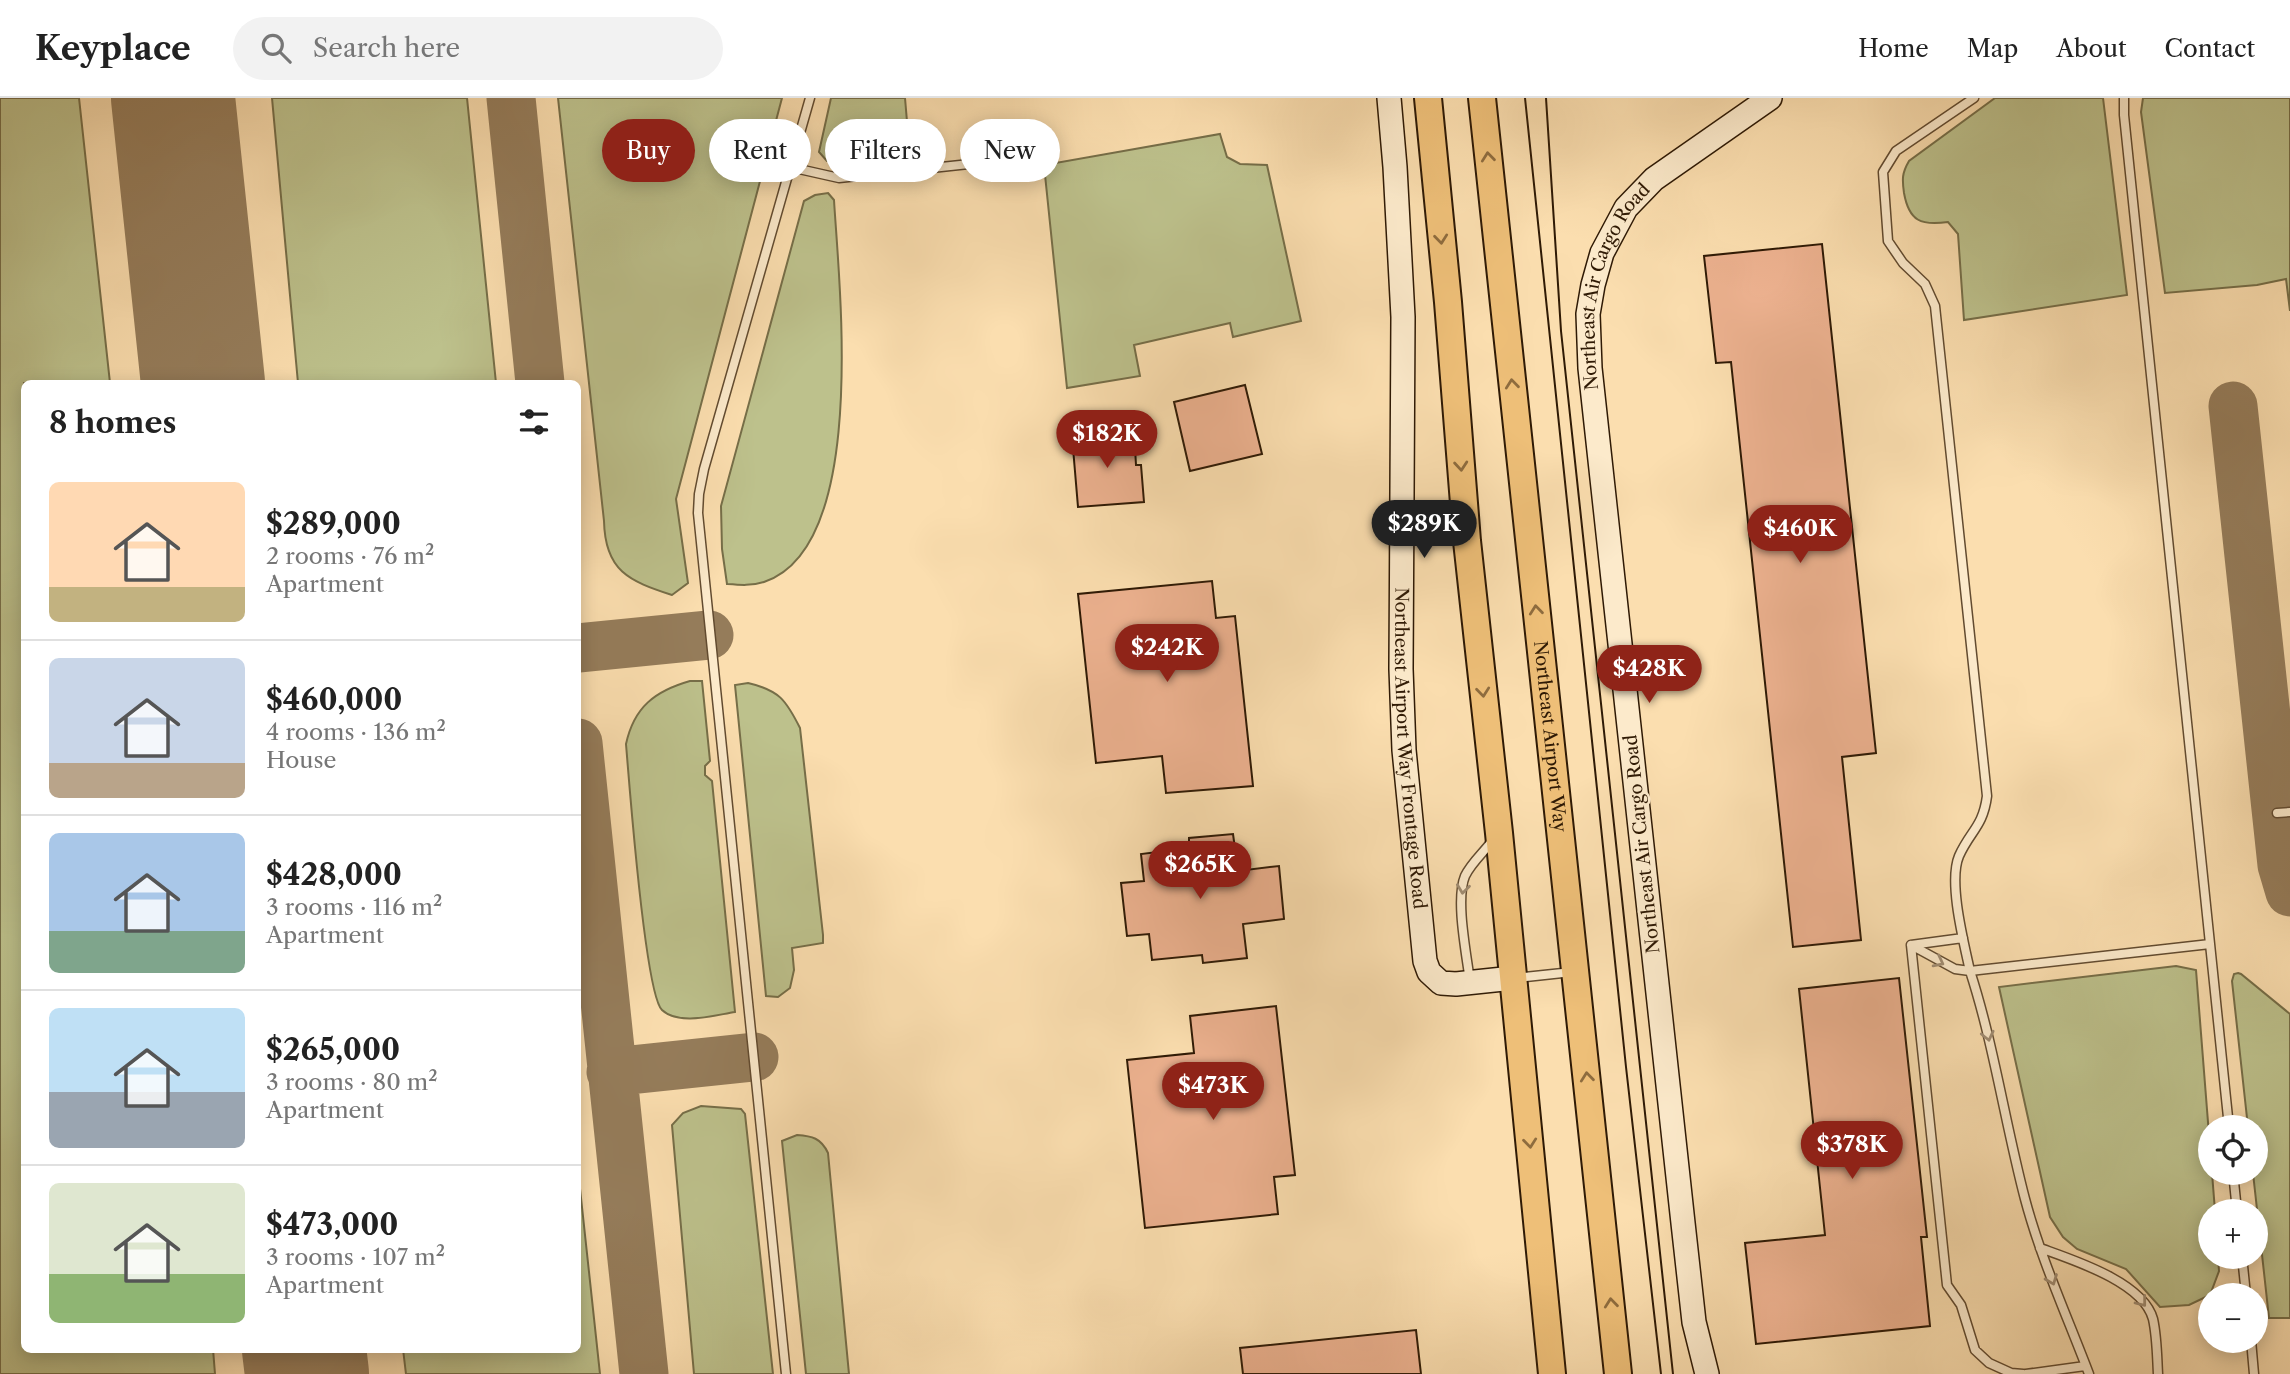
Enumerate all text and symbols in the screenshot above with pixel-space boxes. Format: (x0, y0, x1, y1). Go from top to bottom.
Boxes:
search box (233, 17, 723, 80)
text: Keyplace (35, 28, 191, 69)
icon: search (257, 29, 295, 67)
text: Search here (313, 32, 460, 64)
text: Home (1858, 34, 1929, 63)
text: Map (1967, 34, 2018, 63)
text: About (2056, 34, 2127, 63)
text: Contact (2165, 34, 2255, 63)
chip: Buy (602, 119, 695, 182)
chip: Rent (709, 119, 811, 182)
chip: Filters (825, 119, 946, 182)
chip: New (960, 119, 1060, 182)
one-way arrow (1481, 152, 1496, 163)
street label: Northeast Air Cargo Road (1577, 179, 1655, 391)
one-way arrow (1434, 233, 1449, 245)
one-way arrow (1505, 378, 1520, 389)
icon: filters (515, 403, 553, 441)
text: 8 homes (49, 404, 176, 441)
pin: $182K (1058, 410, 1156, 470)
text: $182K (1072, 419, 1142, 447)
one-way arrow (1453, 461, 1468, 472)
pin: $289K (1375, 500, 1473, 560)
text: $289,000 (266, 505, 401, 542)
pin: $460K (1751, 505, 1849, 565)
text: $289K (1388, 509, 1460, 537)
icon: home (105, 510, 189, 594)
text: $460K (1763, 514, 1837, 542)
text: 2 rooms · 76 m² (266, 542, 434, 570)
text: Apartment (266, 570, 384, 598)
street label: Northeast Airport Way Frontage Road (1390, 587, 1431, 910)
one-way arrow (1529, 604, 1544, 615)
pin: $242K (1118, 624, 1216, 684)
text: $242K (1131, 633, 1203, 661)
street label: Northeast Airport Way (1529, 640, 1571, 834)
pin: $428K (1600, 646, 1698, 705)
text: $428K (1613, 654, 1685, 682)
text: $460,000 (266, 681, 402, 718)
icon: home (105, 686, 189, 770)
one-way arrow (1475, 687, 1490, 698)
text: 4 rooms · 136 m² (266, 718, 446, 746)
street label: Northeast Air Cargo Road (1620, 733, 1664, 954)
text: House (266, 746, 336, 774)
pin: $265K (1151, 842, 1249, 901)
text: $265K (1164, 850, 1236, 878)
text: $428,000 (266, 856, 402, 893)
icon: home (105, 861, 189, 945)
one-way arrow (1456, 883, 1471, 895)
text: 3 rooms · 116 m² (266, 893, 442, 921)
text: Apartment (266, 921, 384, 949)
one-way arrow (1932, 953, 1944, 967)
one-way arrow (1980, 1030, 1995, 1042)
text: $265,000 (266, 1031, 400, 1068)
icon: home (105, 1036, 189, 1120)
pin: $473K (1164, 1062, 1262, 1122)
text: 3 rooms · 80 m² (266, 1068, 438, 1096)
text: $473K (1178, 1071, 1248, 1099)
one-way arrow (1580, 1071, 1595, 1082)
text: Apartment (266, 1096, 384, 1124)
map controls (2198, 1115, 2268, 1353)
button: locate (2198, 1115, 2268, 1185)
pin: $378K (1803, 1122, 1901, 1181)
text: $378K (1817, 1130, 1887, 1158)
one-way arrow (1522, 1138, 1537, 1149)
button: + (2198, 1199, 2268, 1269)
text: $473,000 (266, 1206, 398, 1243)
icon: home (105, 1211, 189, 1295)
text: 3 rooms · 107 m² (266, 1243, 445, 1271)
text: Apartment (266, 1271, 384, 1299)
one-way arrow (2044, 1273, 2058, 1285)
button: − (2198, 1283, 2268, 1353)
one-way arrow (2133, 1295, 2146, 1307)
one-way arrow (1604, 1297, 1619, 1308)

